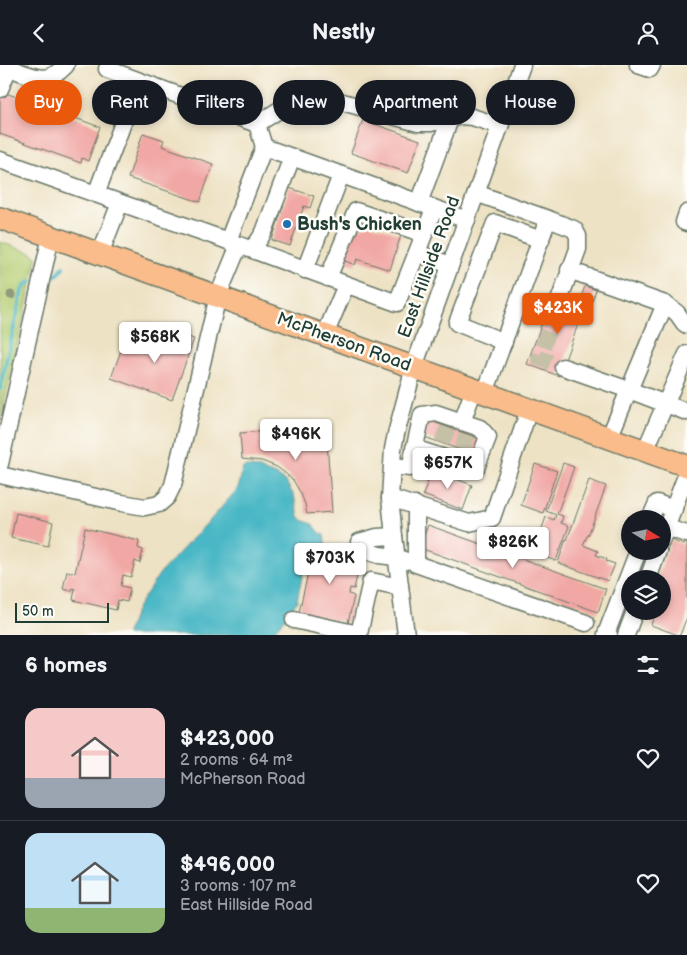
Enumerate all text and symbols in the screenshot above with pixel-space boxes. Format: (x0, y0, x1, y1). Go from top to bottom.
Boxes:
icon: back (25, 19, 53, 47)
text: Nestly (312, 19, 375, 46)
icon: person (634, 19, 662, 47)
chip: Buy (15, 80, 82, 125)
chip: Rent (92, 80, 167, 125)
chip: Filters (177, 80, 263, 125)
chip: New (273, 80, 345, 125)
chip: Apartment (355, 80, 476, 125)
chip: House (486, 80, 575, 125)
street label: East Hillside Road (394, 193, 464, 341)
place label: Bush's Chicken (297, 214, 422, 235)
marker: Bush's Chicken (281, 218, 293, 230)
pin: $423K (523, 293, 593, 335)
text: $423K (533, 299, 583, 318)
street label: McPherson Road (274, 308, 414, 376)
pin: $568K (120, 321, 190, 364)
text: $568K (130, 328, 180, 347)
pin: $496K (261, 419, 331, 461)
text: $496K (271, 425, 321, 444)
pin: $657K (413, 447, 483, 490)
text: $657K (423, 454, 473, 473)
north arrow (621, 510, 671, 560)
map controls (621, 510, 671, 620)
pin: $826K (478, 527, 548, 569)
text: $826K (488, 533, 538, 552)
pin: $703K (295, 543, 365, 585)
text: $703K (305, 549, 355, 568)
button: layers (621, 570, 671, 620)
scale bar (15, 600, 109, 623)
text: 50 m (22, 603, 54, 620)
icon: filters (634, 651, 662, 679)
text: 6 homes (25, 653, 107, 678)
text: $423,000 (180, 726, 274, 751)
icon: home (65, 728, 125, 788)
icon: heart (634, 744, 662, 772)
text: 2 rooms · 64 m² (180, 751, 293, 770)
text: McPherson Road (180, 770, 306, 789)
text: $496,000 (180, 852, 275, 877)
icon: home (65, 853, 125, 913)
icon: heart (634, 869, 662, 897)
text: 3 rooms · 107 m² (180, 877, 296, 896)
text: East Hillside Road (180, 896, 313, 915)

